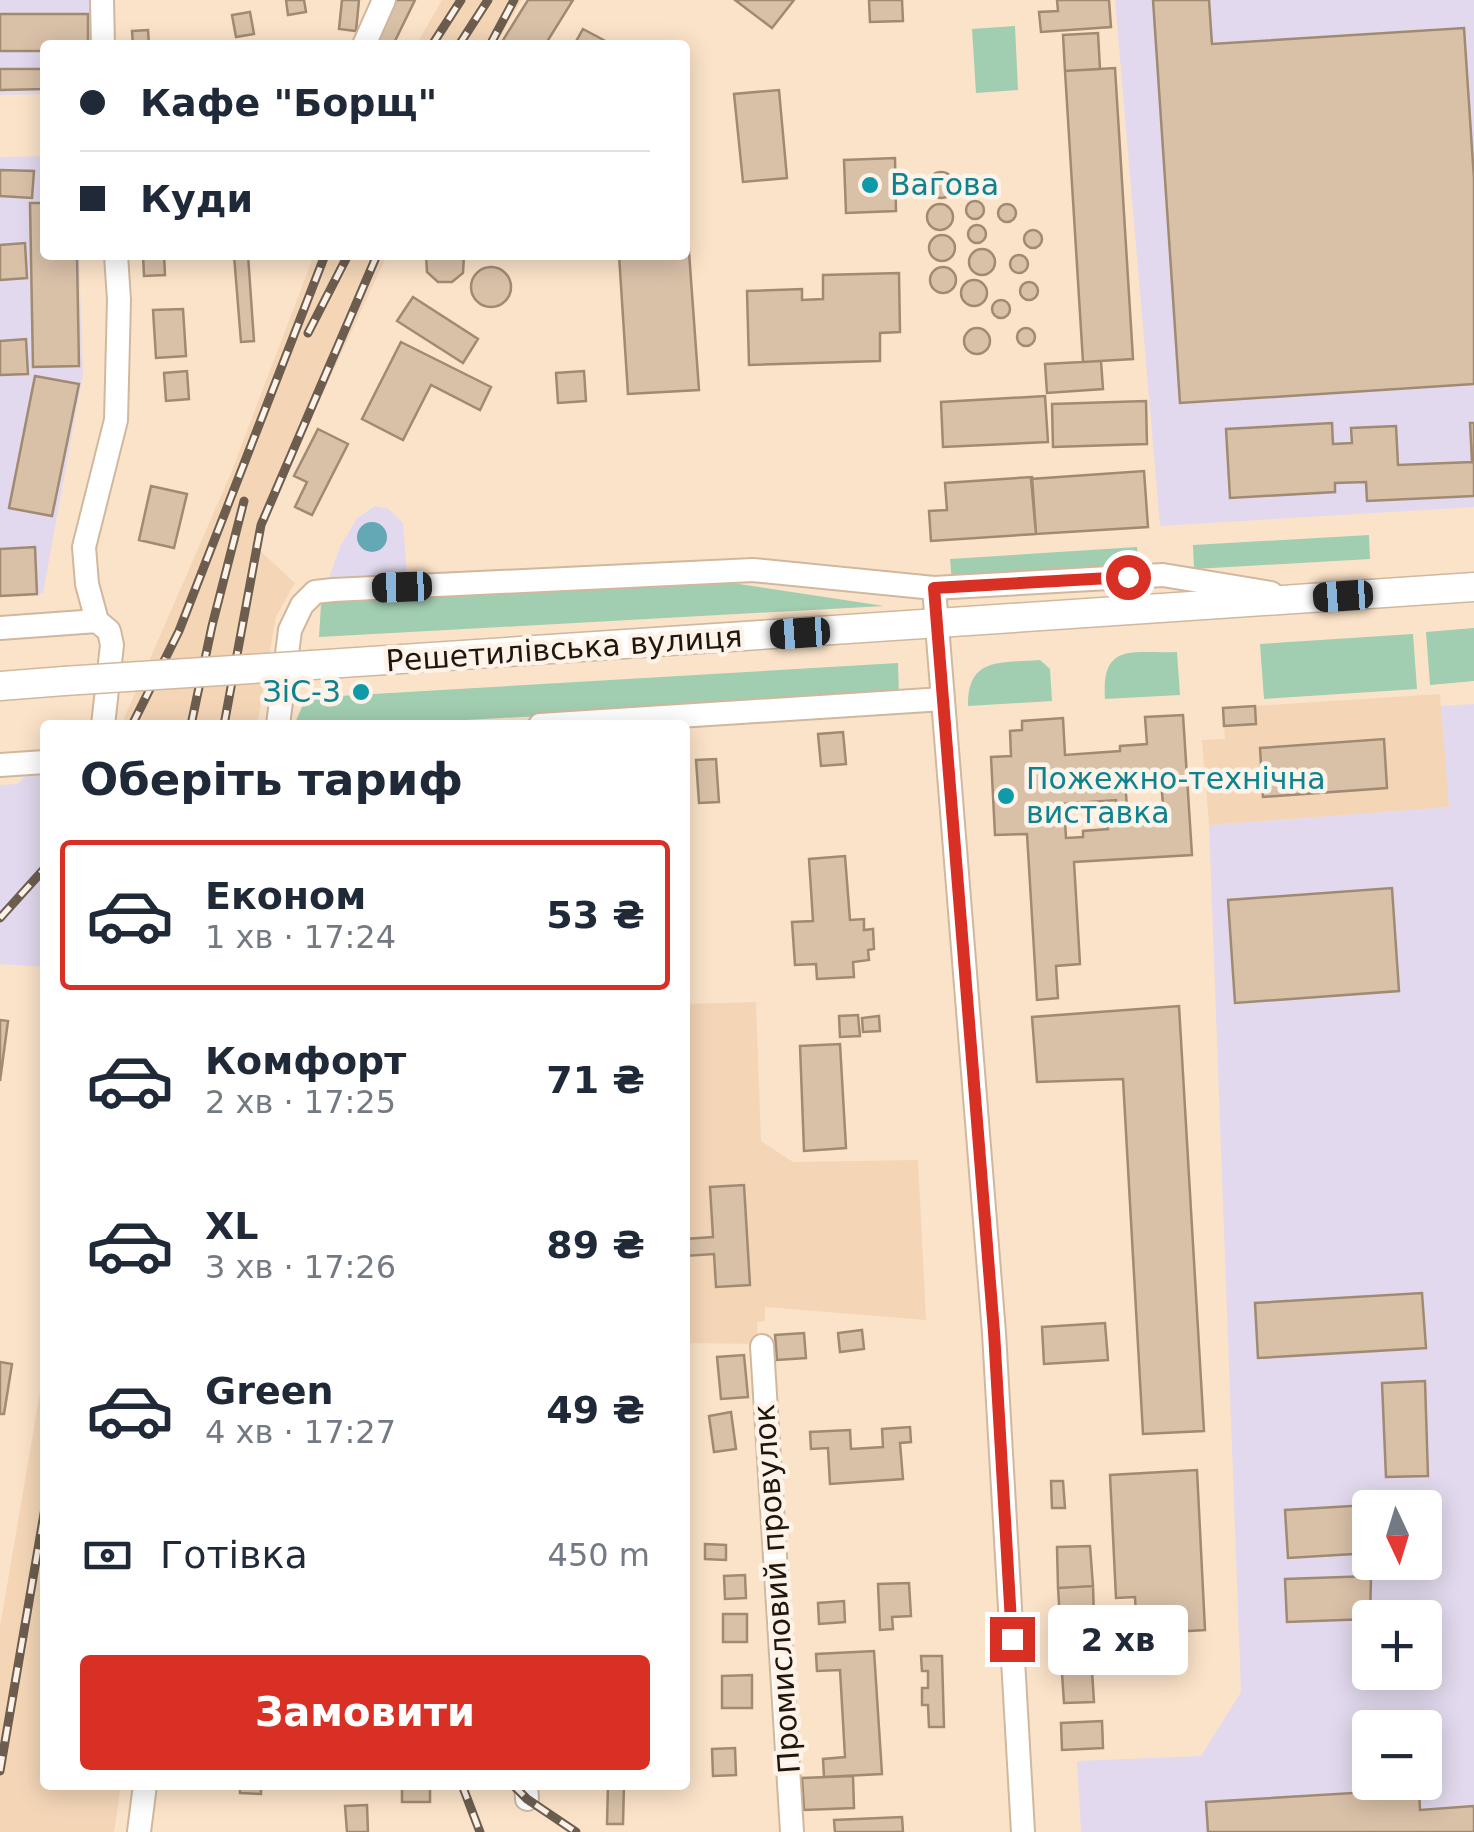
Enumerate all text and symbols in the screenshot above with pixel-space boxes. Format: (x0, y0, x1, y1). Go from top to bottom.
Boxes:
text: Кафе "Борщ" (140, 81, 437, 125)
place label: Вагова (890, 167, 999, 202)
marker: Вагова (859, 174, 881, 196)
text: Куди (140, 177, 253, 221)
route start (1106, 555, 1151, 600)
car (371, 571, 433, 603)
car (1312, 579, 1374, 613)
car (769, 616, 831, 650)
street label: Решетилівська вулиця (384, 619, 743, 678)
place label: ЗіС-3 (263, 674, 341, 709)
marker: ЗіС-3 (350, 681, 372, 703)
text: Оберіть тариф (80, 753, 463, 806)
place label: Пожежно-технічна виставка (1026, 761, 1326, 830)
marker: Пожежно-технічна виставка (995, 785, 1017, 807)
icon: car (85, 870, 175, 960)
text: Економ (205, 874, 366, 918)
text: 53 ₴ (546, 893, 645, 937)
text: 1 хв · 17:24 (205, 918, 396, 956)
icon: car (85, 1035, 175, 1125)
text: Комфорт (205, 1039, 406, 1083)
text: 71 ₴ (546, 1058, 645, 1102)
text: 2 хв · 17:25 (205, 1083, 396, 1121)
icon: car (85, 1200, 175, 1290)
text: XL (205, 1204, 259, 1248)
text: 89 ₴ (546, 1223, 645, 1267)
text: 3 хв · 17:26 (205, 1248, 396, 1286)
icon: car (85, 1365, 175, 1455)
text: Green (205, 1369, 334, 1413)
text: 49 ₴ (546, 1388, 645, 1432)
street label: Промисловий провулок (746, 1403, 807, 1775)
text: 4 хв · 17:27 (205, 1413, 396, 1451)
north arrow (1352, 1490, 1442, 1580)
map controls (1352, 1490, 1442, 1800)
icon: cash (80, 1528, 135, 1583)
text: Готівка (160, 1533, 308, 1577)
text: 450 m (548, 1536, 650, 1574)
button: + (1352, 1600, 1442, 1690)
callout: 2 хв (1047, 1604, 1187, 1674)
route end (990, 1617, 1035, 1662)
text: 2 хв (1081, 1621, 1155, 1659)
button: Замовити (80, 1655, 650, 1770)
button: − (1352, 1710, 1442, 1800)

